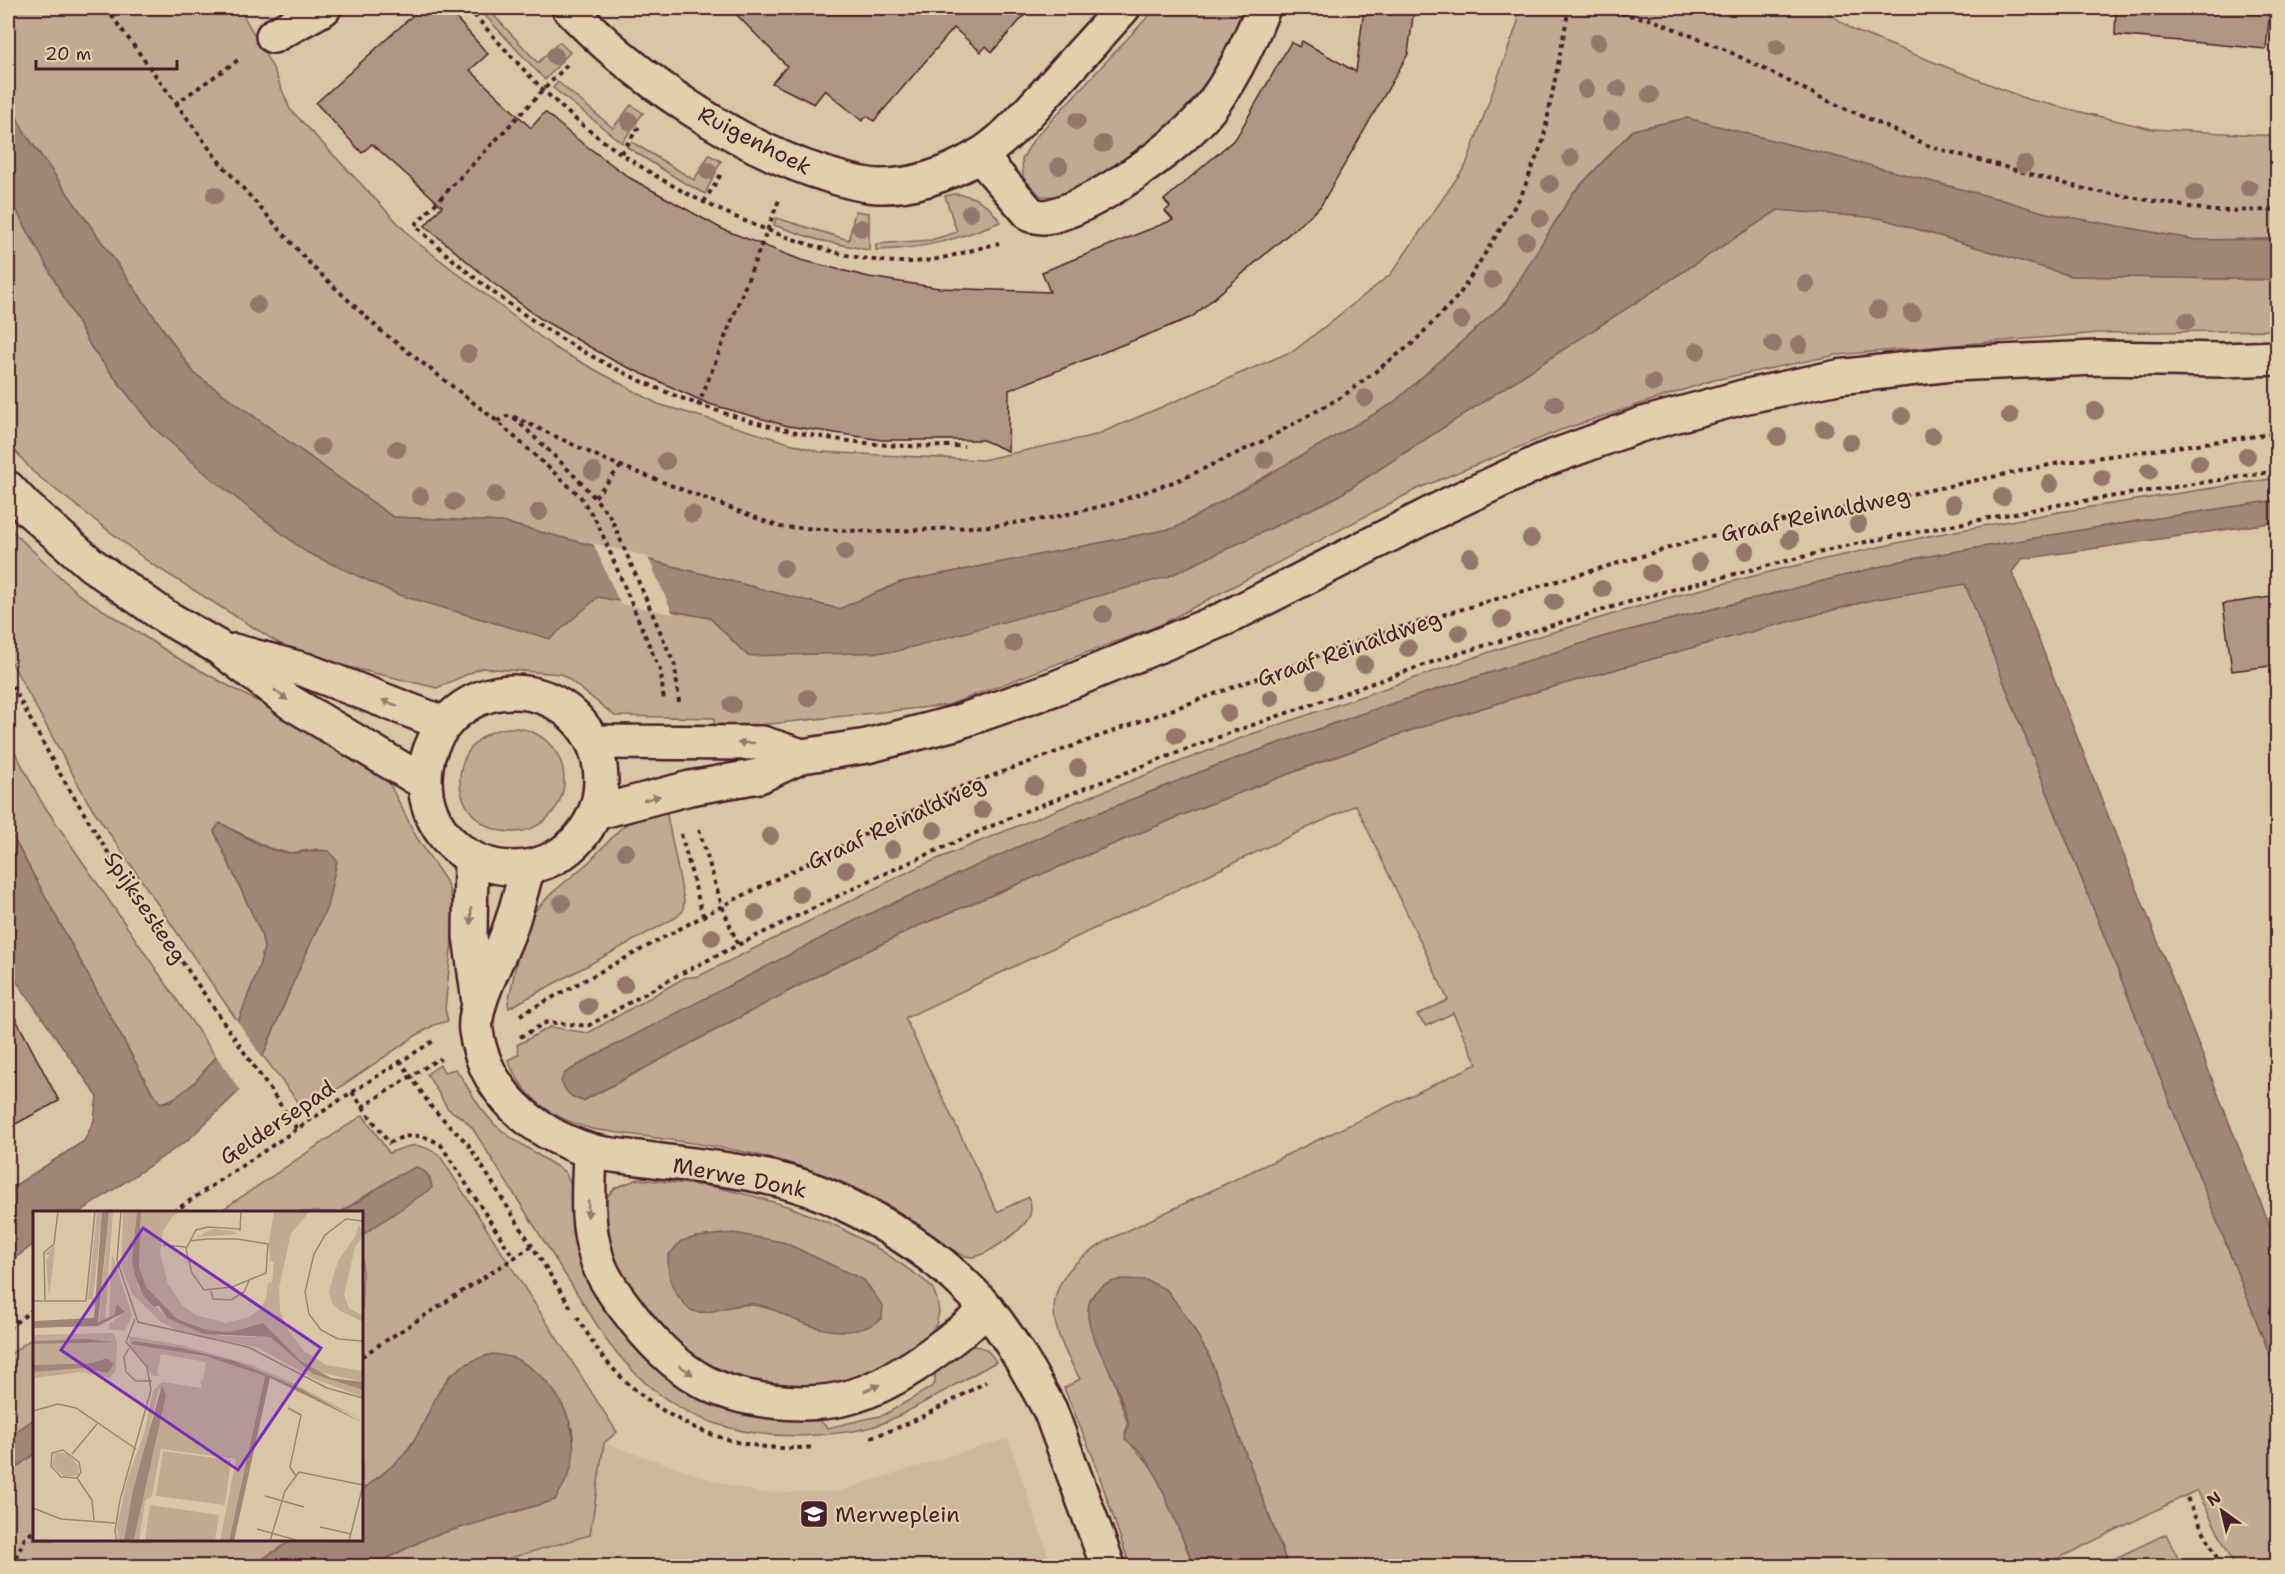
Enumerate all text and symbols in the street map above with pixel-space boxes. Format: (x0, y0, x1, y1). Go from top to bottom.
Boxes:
scale bar (36, 33, 177, 71)
text: 20 m (45, 42, 91, 66)
street label: Ruigenhoek (693, 99, 816, 181)
street label: Graaf Reinaldweg (1718, 480, 1912, 549)
street label: Graaf Reinaldweg (1253, 603, 1445, 694)
one-way arrow (274, 689, 289, 701)
one-way arrow (381, 698, 399, 707)
one-way arrow (736, 738, 755, 748)
street label: Graaf Reinaldweg (803, 769, 990, 876)
one-way arrow (643, 792, 661, 802)
street label: Spijksesteeg (98, 846, 193, 969)
one-way arrow (466, 907, 475, 926)
street label: Geldersepad (214, 1073, 341, 1172)
street label: Merwe Donk (671, 1150, 809, 1205)
one-way arrow (583, 1200, 593, 1219)
inset map (33, 1211, 363, 1541)
one-way arrow (677, 1364, 693, 1376)
one-way arrow (863, 1383, 881, 1392)
north arrow (2192, 1481, 2252, 1541)
text: N (2203, 1487, 2225, 1511)
school or university icon: Merweplein (798, 1498, 830, 1530)
place label: Merweplein (835, 1500, 960, 1529)

